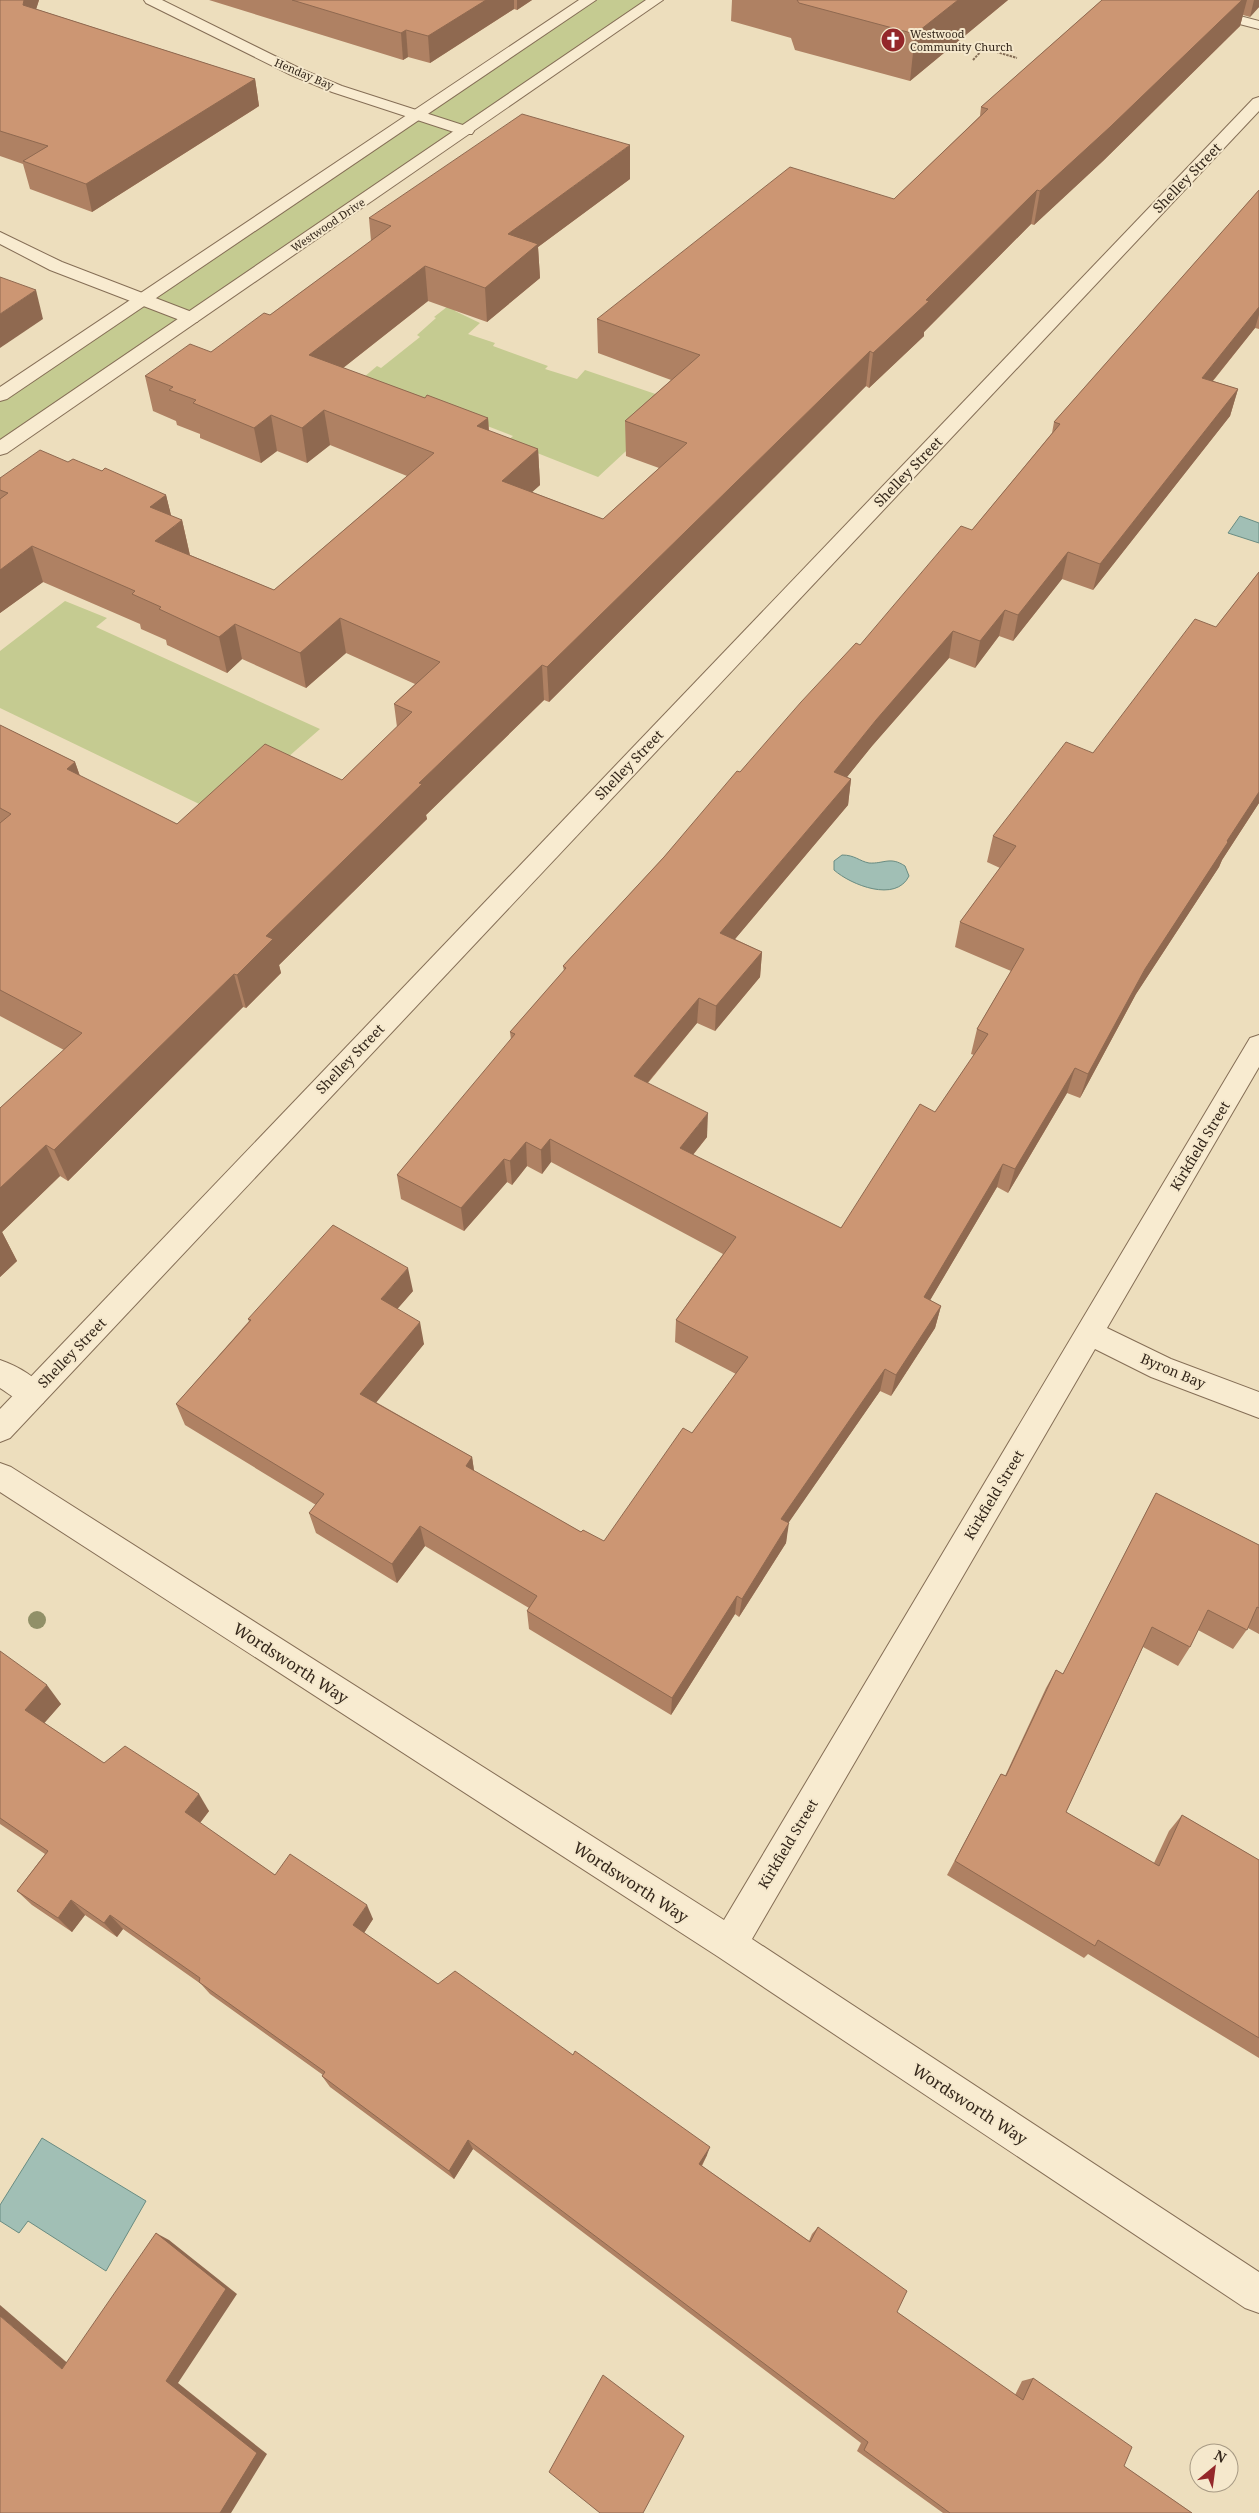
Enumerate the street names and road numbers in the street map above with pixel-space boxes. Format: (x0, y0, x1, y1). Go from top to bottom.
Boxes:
street label: Henday Bay (272, 54, 337, 93)
street label: Shelley Street (1148, 138, 1225, 217)
street label: Westwood Drive (288, 194, 368, 255)
street label: Shelley Street (869, 432, 946, 511)
street label: Shelley Street (590, 725, 667, 804)
street label: Shelley Street (311, 1019, 388, 1098)
street label: Kirkfield Street (1165, 1097, 1234, 1194)
street label: Shelley Street (33, 1313, 110, 1392)
street label: Byron Bay (1138, 1348, 1209, 1393)
street label: Kirkfield Street (959, 1446, 1028, 1543)
street label: Wordsworth Way (229, 1617, 354, 1709)
street label: Kirkfield Street (753, 1795, 822, 1892)
street label: Wordsworth Way (569, 1836, 694, 1928)
street label: Wordsworth Way (908, 2058, 1033, 2150)

